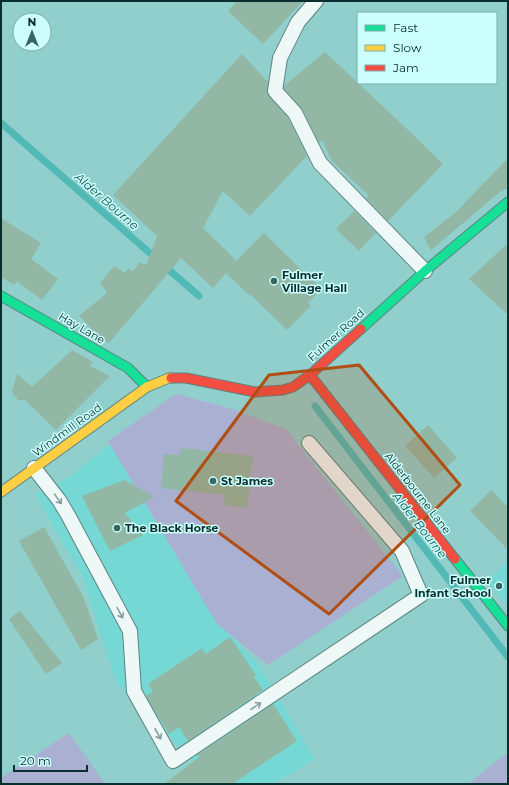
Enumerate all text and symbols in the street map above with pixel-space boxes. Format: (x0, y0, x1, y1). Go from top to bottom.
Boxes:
north arrow (12, 12, 52, 52)
legend (357, 12, 497, 84)
text: N (28, 15, 36, 29)
text: Fast (393, 20, 418, 35)
text: Slow (393, 40, 422, 55)
text: Jam (392, 60, 419, 75)
water label: Alder Bourne (71, 168, 142, 233)
place label: Fulmer Village Hall (281, 268, 347, 295)
marker: Fulmer Village Hall (269, 276, 279, 286)
street label: Fulmer Road (305, 306, 367, 364)
street label: Hay Lane (56, 309, 108, 347)
street label: Windmill Road (30, 400, 104, 460)
street label: Alderbourne Lane (382, 450, 454, 537)
place label: St James (221, 474, 273, 488)
marker: St James (208, 476, 218, 486)
water label: Alder Bourne (389, 488, 451, 561)
one-way arrow (54, 493, 62, 504)
place label: The Black Horse (125, 521, 219, 535)
marker: The Black Horse (112, 523, 122, 533)
place label: Fulmer Infant School (415, 573, 491, 600)
marker: Fulmer Infant School (494, 581, 504, 591)
one-way arrow (117, 607, 124, 619)
one-way arrow (250, 702, 261, 710)
one-way arrow (155, 728, 163, 740)
scale bar (14, 747, 87, 773)
text: 20 m (20, 753, 51, 768)

